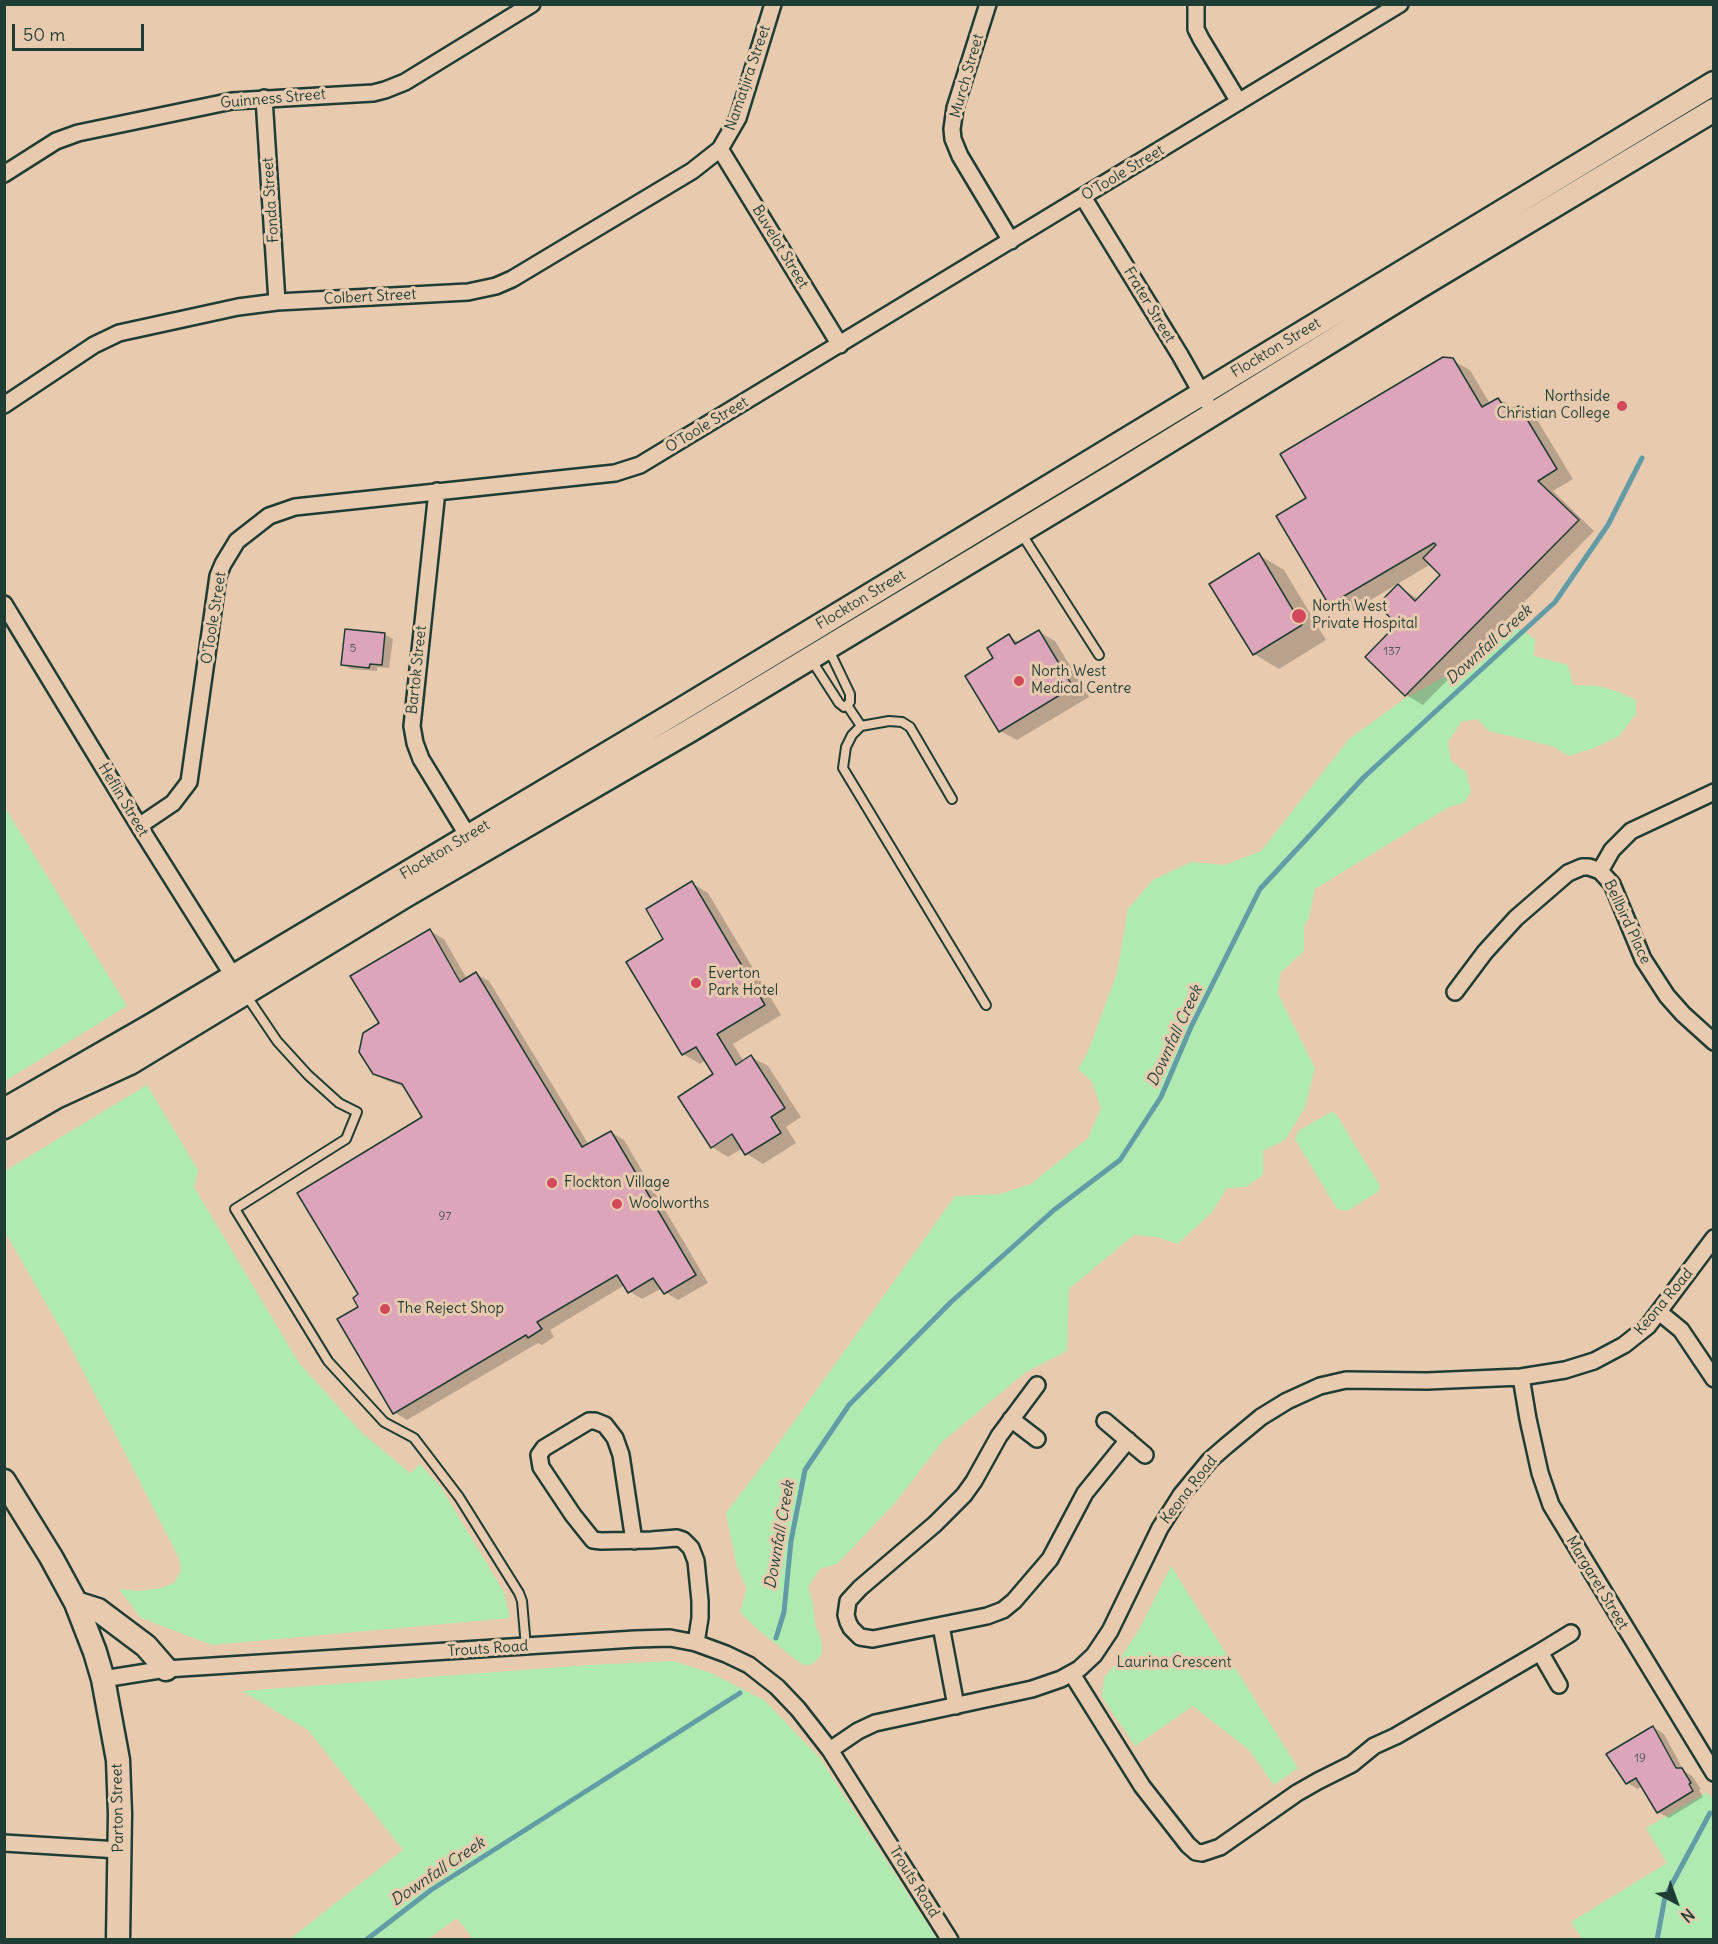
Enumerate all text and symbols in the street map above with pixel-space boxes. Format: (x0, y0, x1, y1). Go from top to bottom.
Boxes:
scale bar (15, 12, 147, 50)
text: 50 m (23, 23, 65, 46)
street label: Namatjira Street (722, 23, 774, 133)
street label: Murch Street (946, 32, 988, 120)
street label: Guinness Street (220, 85, 326, 113)
street label: O'Toole Street (1078, 141, 1168, 205)
street label: Fonda Street (259, 157, 283, 243)
street label: Buvelot Street (748, 202, 812, 292)
street label: Frater Street (1119, 264, 1179, 346)
street label: Colbert Street (323, 286, 417, 308)
street label: Flockton Street (1228, 314, 1324, 382)
place label: Northside Christian College (1497, 388, 1610, 423)
street label: O'Toole Street (662, 393, 752, 457)
marker: Northside Christian College (1615, 399, 1629, 413)
street label: Flockton Street (813, 566, 909, 634)
street label: O'Toole Street (198, 571, 230, 665)
place label: North West Private Hospital (1312, 598, 1418, 633)
water label: Downfall Creek (1442, 601, 1536, 689)
marker: North West Private Hospital (1290, 607, 1308, 625)
street label: Bartok Street (403, 625, 431, 715)
house number: 5 (350, 642, 356, 656)
house number: 137 (1383, 645, 1401, 659)
place label: North West Medical Centre (1031, 663, 1131, 698)
marker: North West Medical Centre (1012, 674, 1026, 688)
street label: Heflin Street (94, 760, 152, 840)
street label: Flockton Street (397, 816, 493, 884)
street label: Bellbird Place (1600, 877, 1654, 967)
place label: Everton Park Hotel (708, 965, 778, 1000)
marker: Everton Park Hotel (689, 976, 703, 990)
water label: Downfall Creek (1143, 983, 1207, 1089)
place label: Flockton Village (564, 1174, 670, 1192)
marker: Flockton Village (545, 1176, 559, 1190)
place label: Woolworths (629, 1195, 709, 1213)
marker: Woolworths (610, 1197, 624, 1211)
house number: 97 (439, 1210, 451, 1224)
street label: Keona Road (1631, 1265, 1697, 1339)
place label: The Reject Shop (397, 1300, 504, 1318)
marker: The Reject Shop (378, 1302, 392, 1316)
street label: Keona Road (1157, 1452, 1221, 1528)
water label: Downfall Creek (761, 1480, 799, 1590)
street label: Margaret Street (1562, 1533, 1632, 1633)
street label: Trouts Road (447, 1637, 529, 1661)
park label: Laurina Crescent (1116, 1654, 1232, 1672)
house number: 19 (1634, 1752, 1646, 1766)
street label: Parton Street (108, 1763, 128, 1853)
water label: Downfall Creek (387, 1834, 489, 1910)
street label: Trouts Road (885, 1843, 943, 1921)
north arrow (1646, 1872, 1706, 1932)
text: N (1677, 1904, 1699, 1927)

